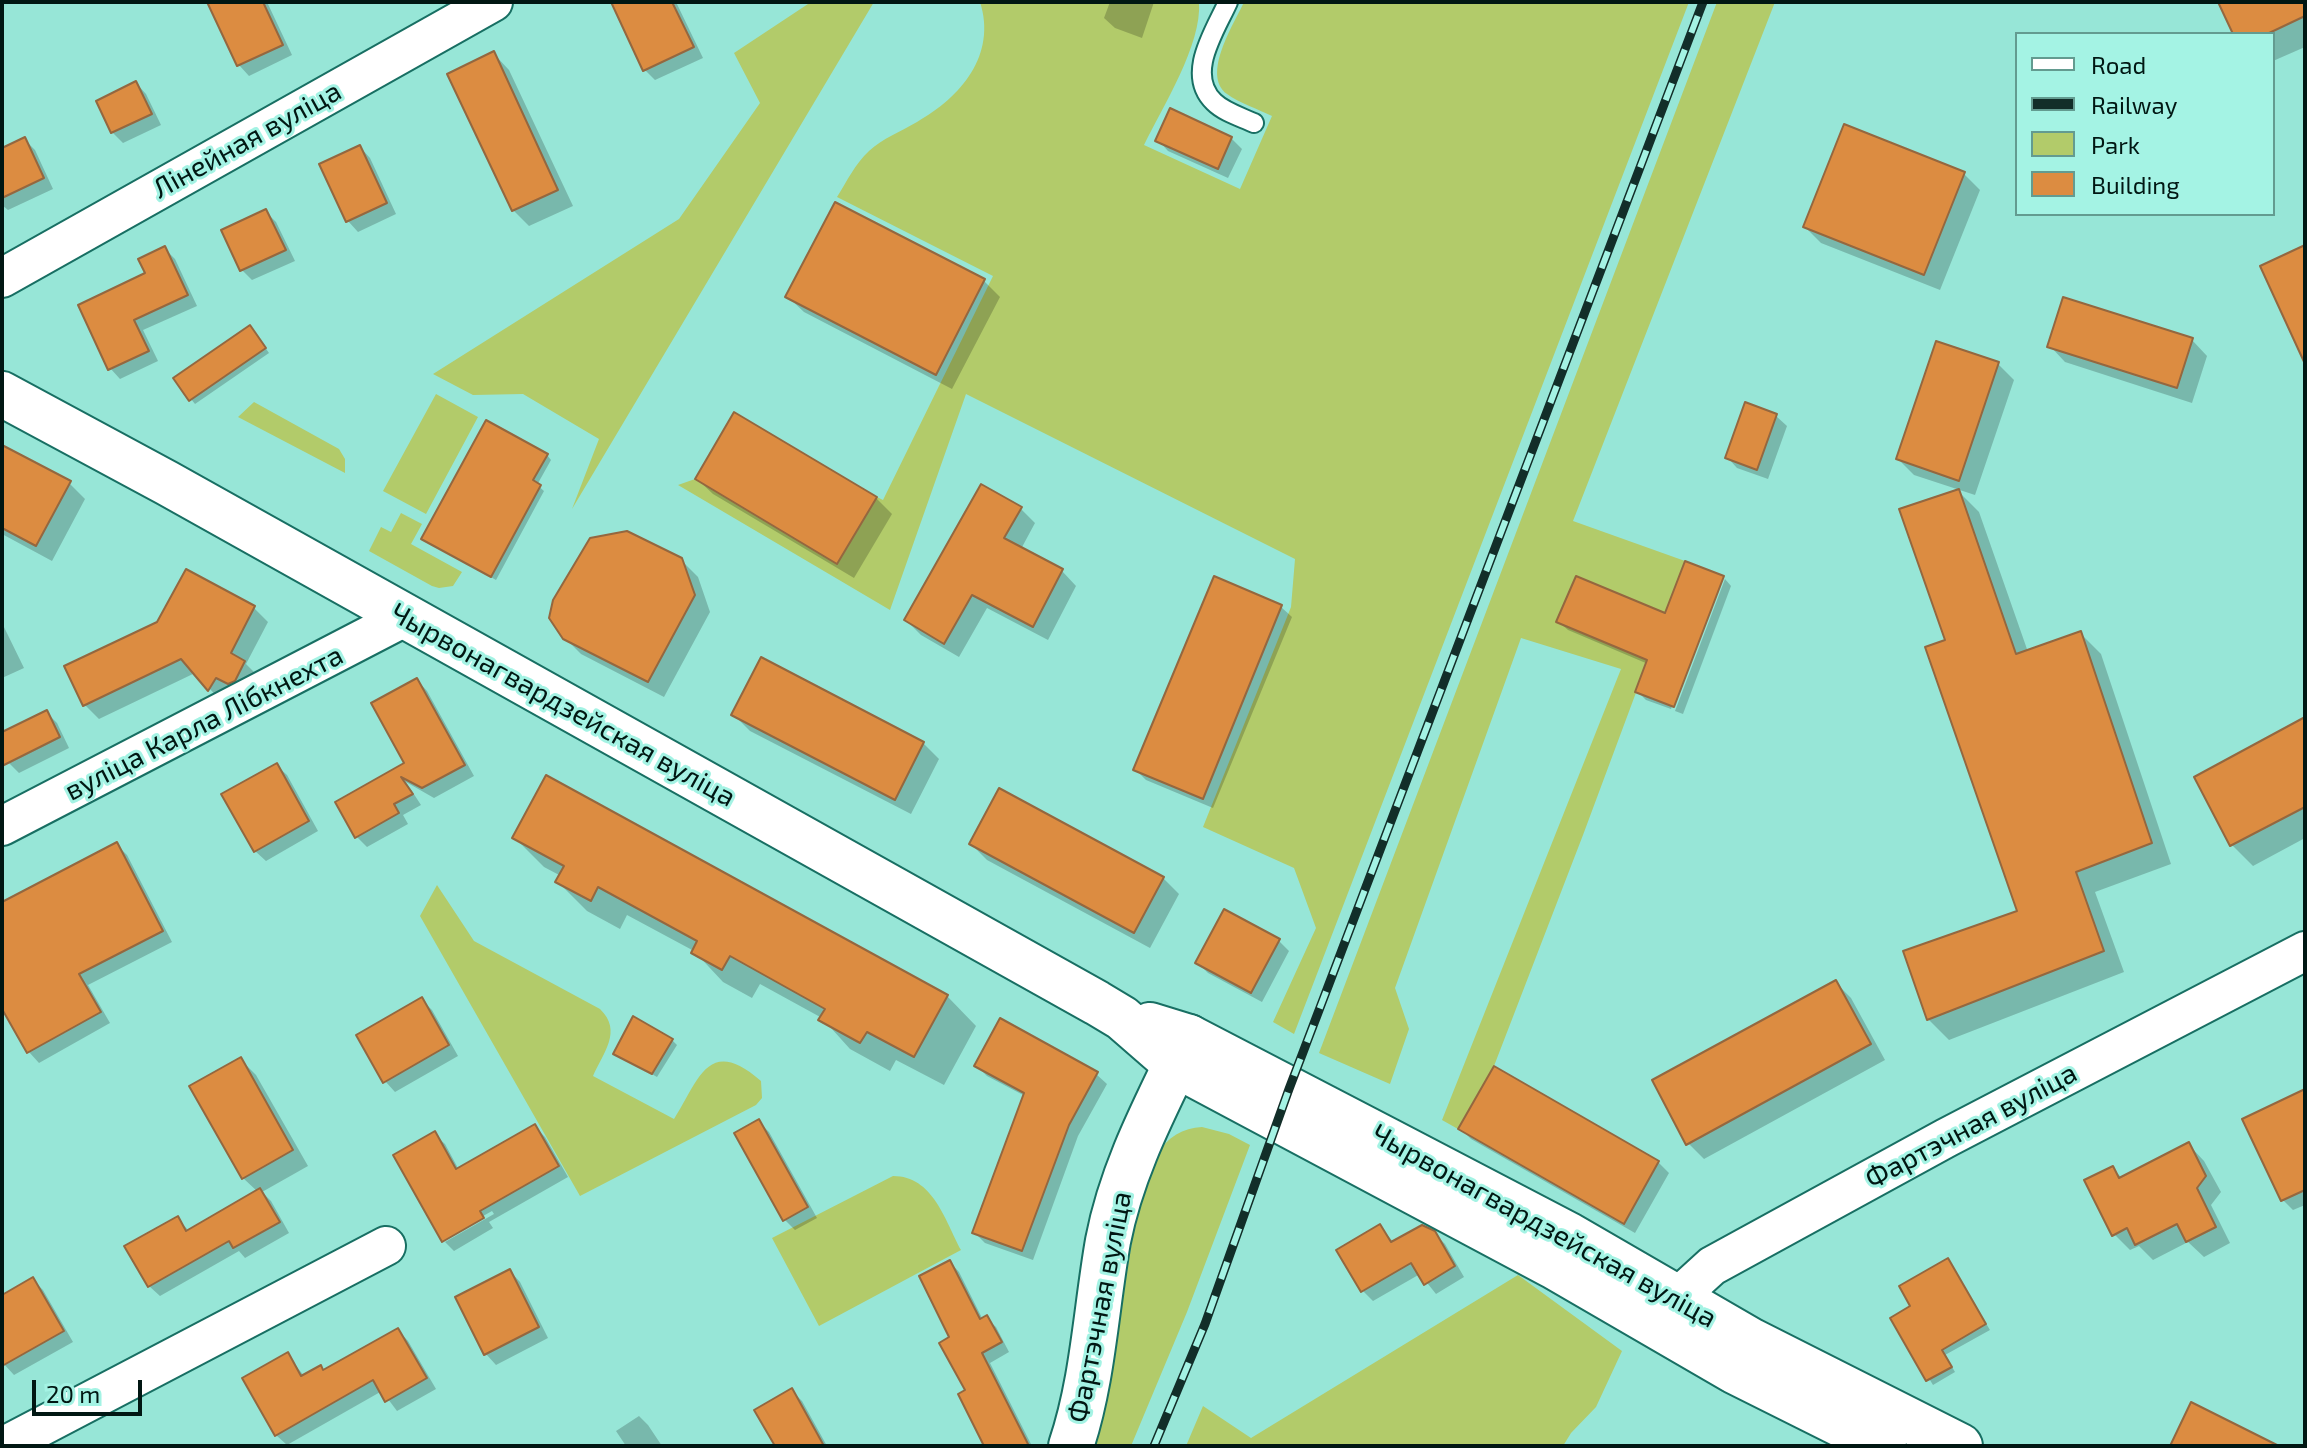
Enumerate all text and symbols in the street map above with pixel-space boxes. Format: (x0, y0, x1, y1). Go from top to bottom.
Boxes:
legend (2015, 32, 2275, 216)
text: Road (2091, 50, 2146, 79)
street label: Лінейная вуліца (147, 74, 347, 206)
text: Railway (2091, 90, 2177, 119)
text: Park (2091, 130, 2140, 159)
text: Building (2091, 170, 2180, 199)
street label: Чырвонагвардзейская вуліца (385, 596, 741, 814)
street label: вуліца Карла Лібкнехта (59, 638, 349, 808)
street label: Фартэчная вуліца (1859, 1056, 2083, 1196)
street label: Чырвонагвардзейская вуліца (1366, 1117, 1722, 1335)
street label: Фартэчная вуліца (1061, 1188, 1139, 1426)
scale bar (36, 1364, 146, 1414)
text: 20 m (46, 1379, 100, 1408)

